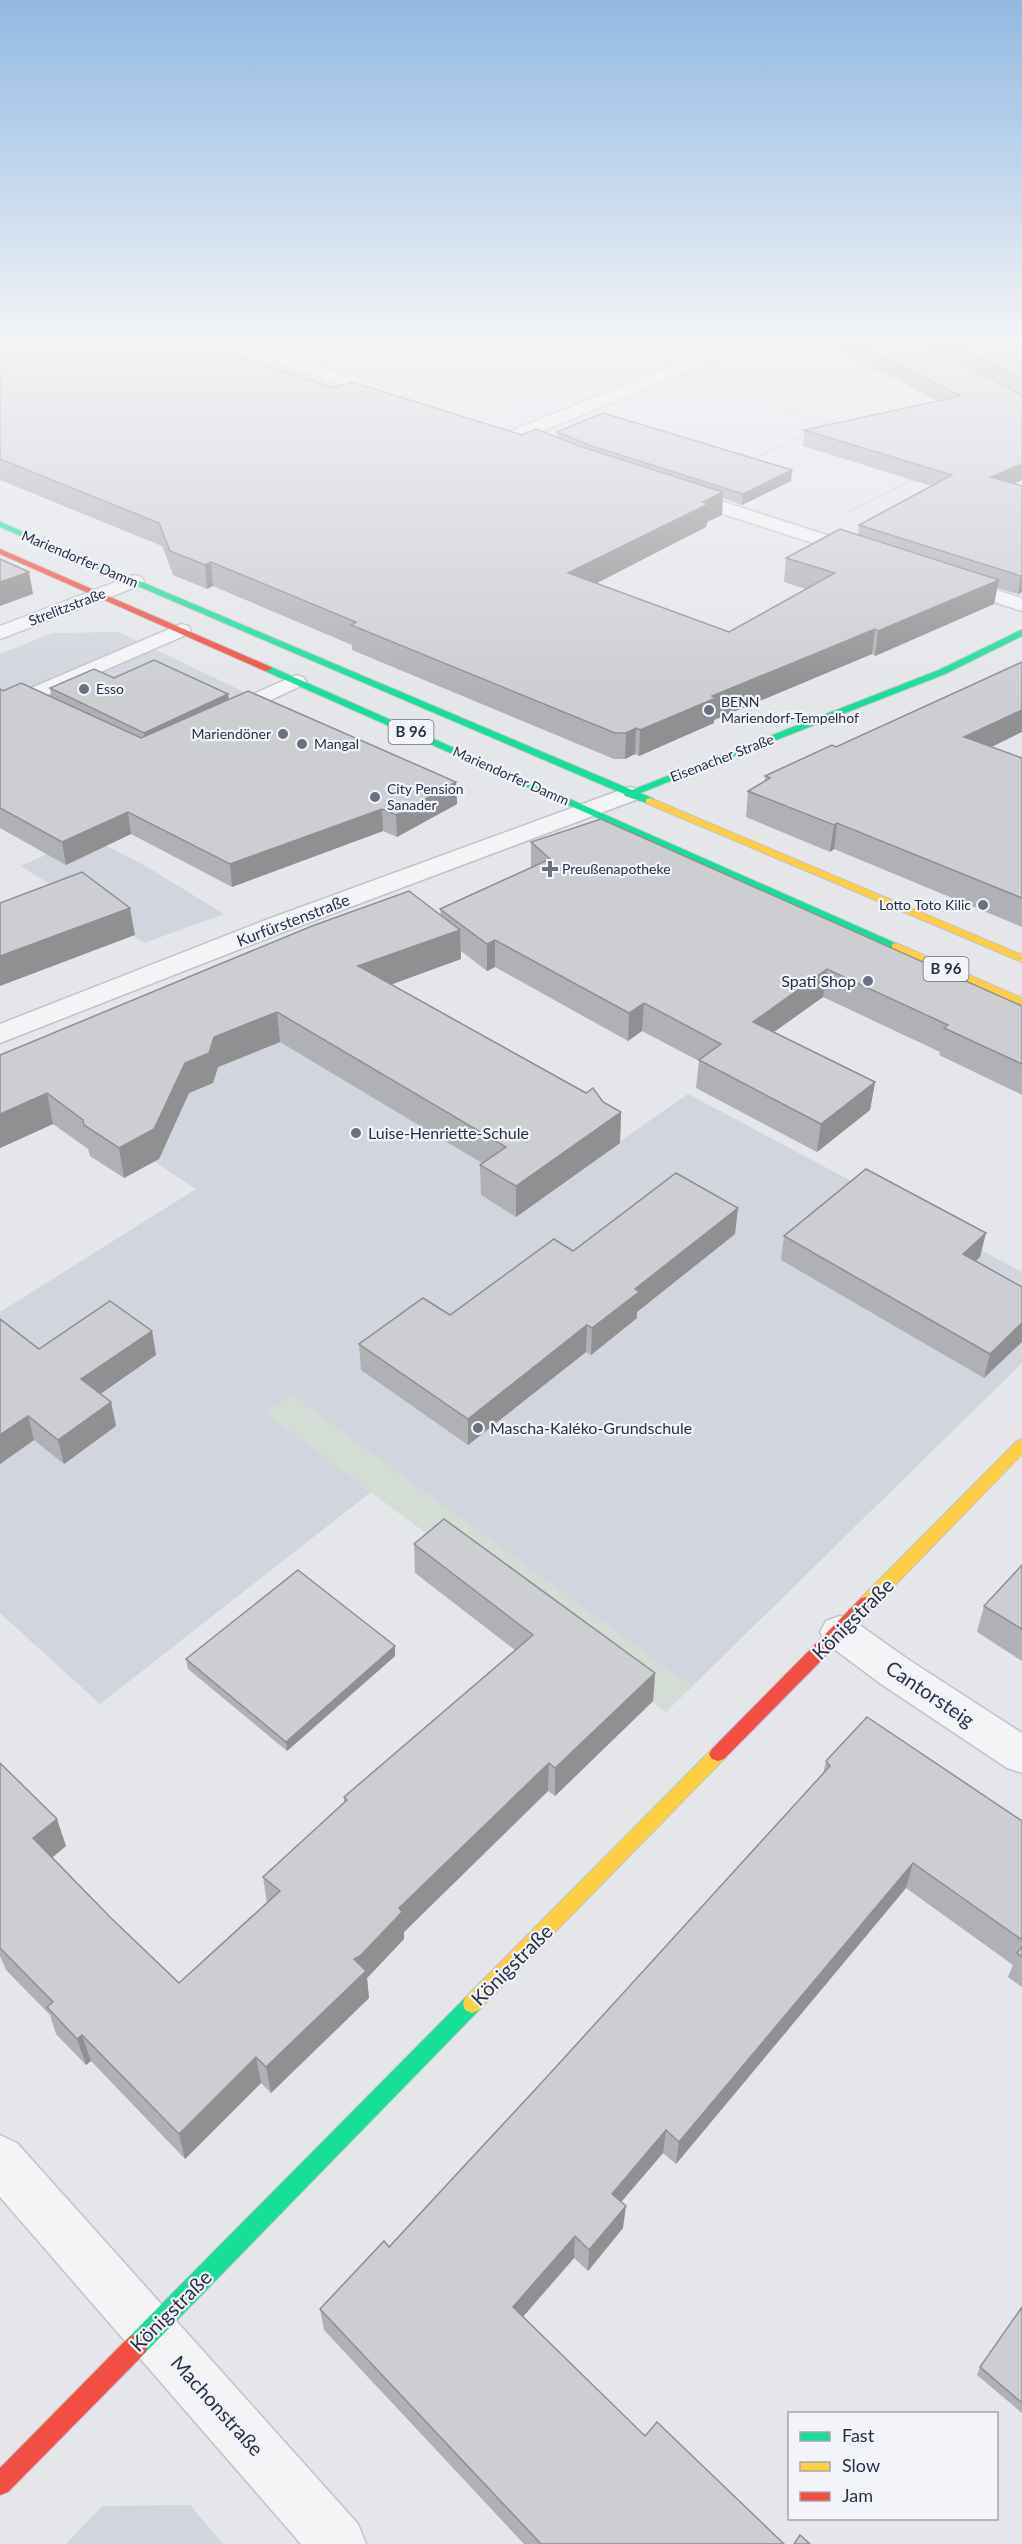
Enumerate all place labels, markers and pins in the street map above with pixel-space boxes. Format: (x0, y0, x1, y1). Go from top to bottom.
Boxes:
place label: Esso (96, 680, 124, 697)
marker: Esso (77, 682, 91, 696)
place label: BENN Mariendorf-Tempelhof (721, 693, 859, 726)
marker: BENN Mariendorf-Tempelhof (702, 703, 716, 717)
place label: Mariendöner (192, 725, 271, 742)
marker: Mariendöner (276, 727, 290, 741)
place label: Mangal (314, 735, 359, 752)
marker: Mangal (295, 737, 309, 751)
place label: City Pension Sanader (387, 780, 464, 813)
marker: City Pension Sanader (368, 790, 382, 804)
place label: Preußenapotheke (562, 860, 671, 877)
marker: Preußenapotheke (543, 862, 557, 876)
place label: Lotto Toto Kilic (879, 896, 971, 913)
marker: Lotto Toto Kilic (976, 898, 990, 912)
place label: Spati Shop (781, 971, 856, 990)
marker: Spati Shop (861, 974, 875, 988)
place label: Luise-Henriette-Schule (368, 1123, 529, 1142)
marker: Luise-Henriette-Schule (349, 1126, 363, 1140)
place label: Mascha-Kaléko-Grundschule (490, 1418, 692, 1437)
marker: Mascha-Kaléko-Grundschule (471, 1421, 485, 1435)

